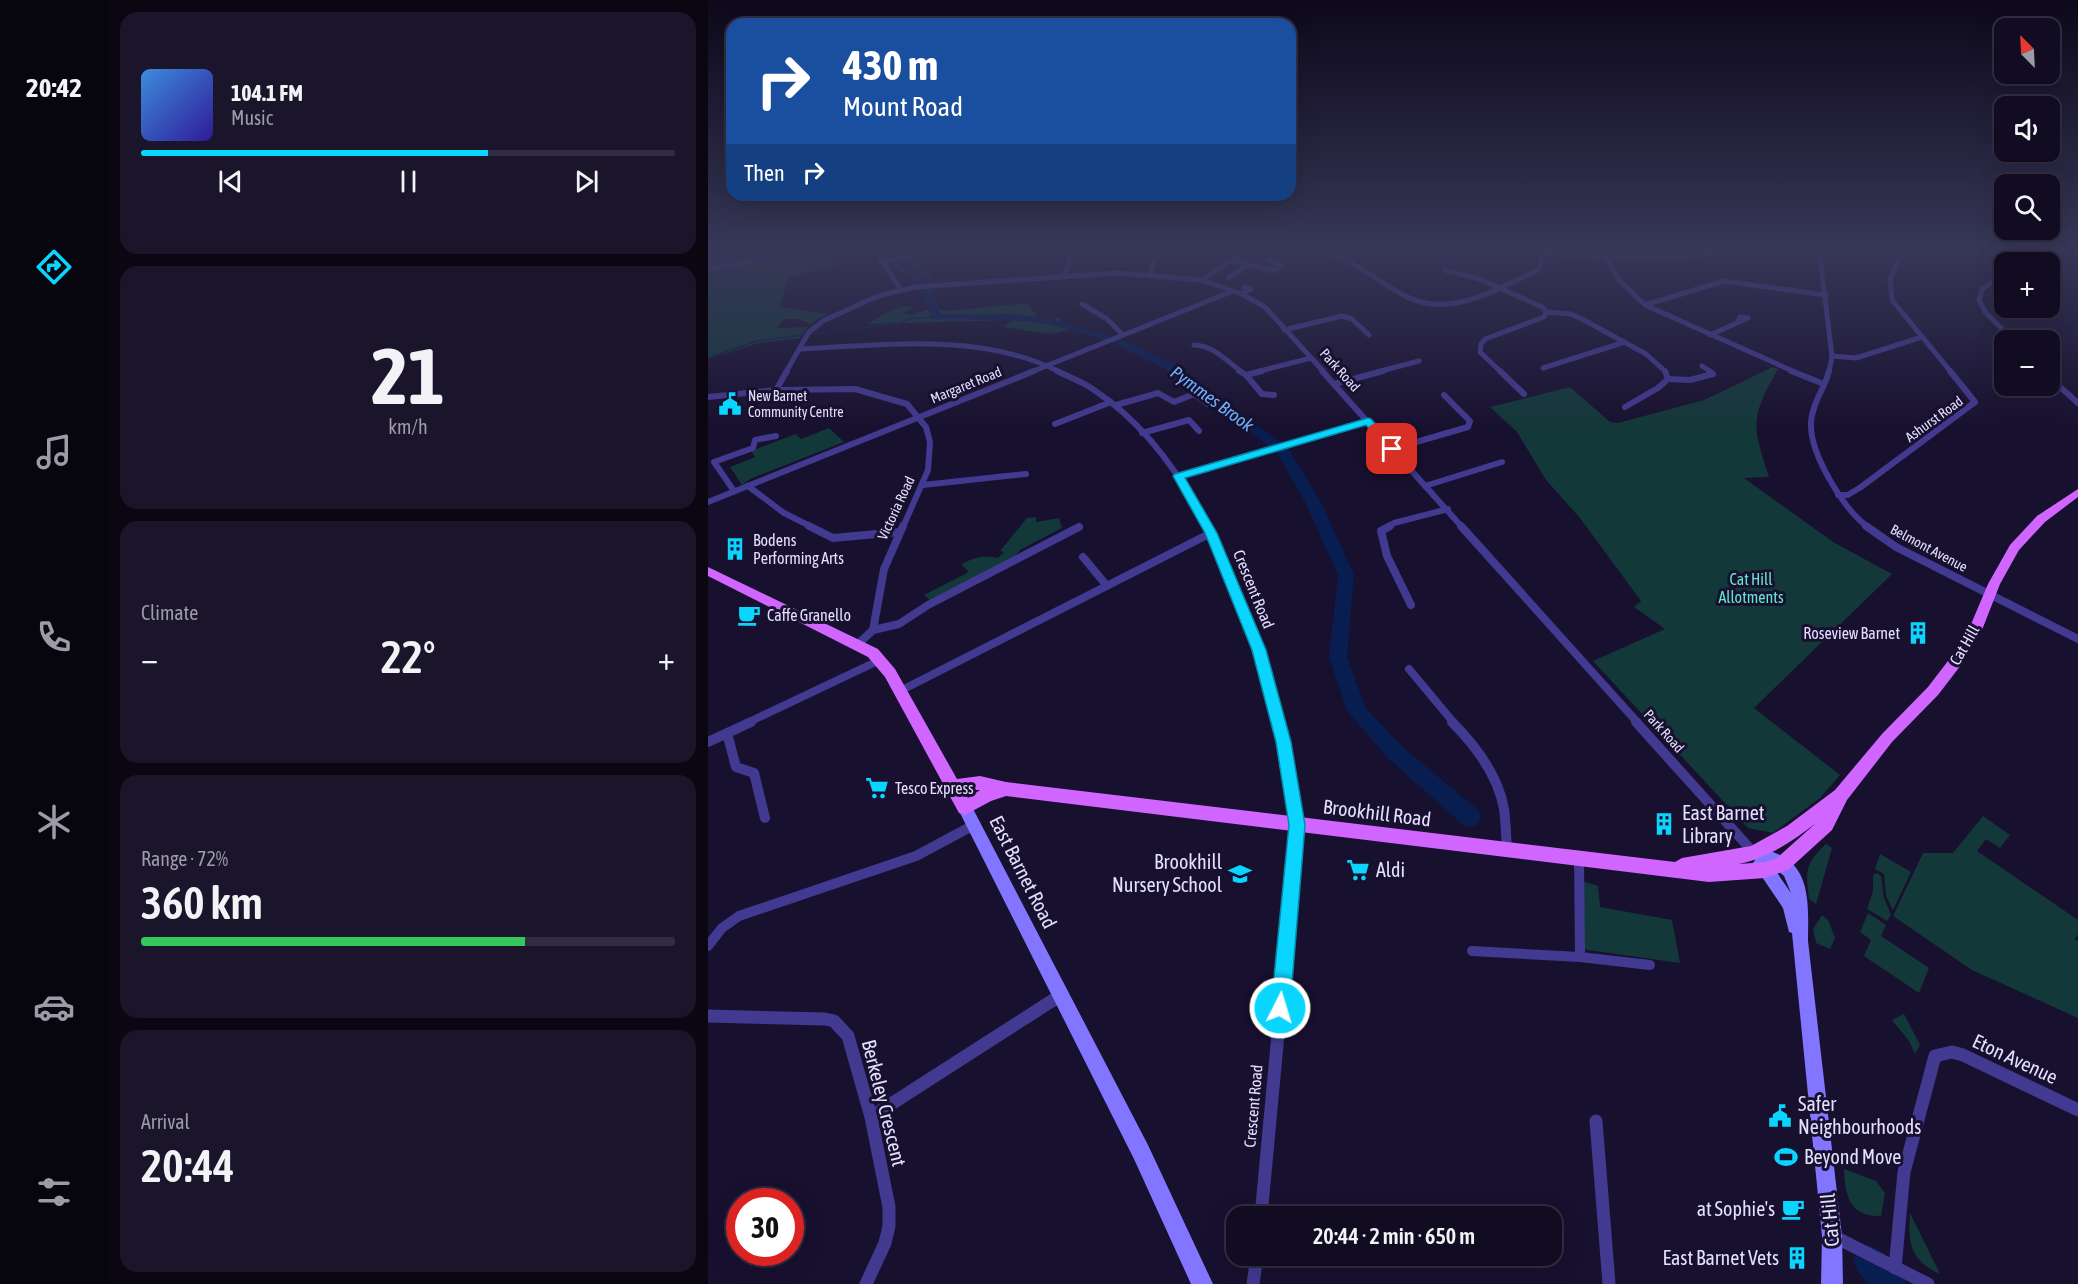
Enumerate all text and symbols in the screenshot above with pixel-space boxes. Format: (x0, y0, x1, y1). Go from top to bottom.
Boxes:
north arrow (1994, 18, 2060, 84)
map controls (1994, 18, 2060, 396)
text: 430 m (843, 41, 938, 89)
icon: right (744, 42, 822, 120)
text: 20:42 (26, 72, 82, 103)
text: 104.1 FM (231, 80, 303, 106)
text: Mount Road (843, 91, 963, 122)
button: sound (1994, 96, 2060, 162)
text: Music (231, 106, 273, 129)
icon: right (797, 156, 830, 189)
text: Then (744, 160, 785, 186)
icon: previous (214, 165, 247, 198)
icon: pause (392, 165, 425, 198)
icon: next (570, 165, 603, 198)
button: search (1994, 174, 2060, 240)
icon: directions (33, 246, 75, 288)
button: + (1994, 252, 2060, 318)
button: − (1994, 330, 2060, 396)
text: 21 (371, 331, 445, 421)
street label: Park Road (1317, 345, 1363, 395)
water label: Pymmes Brook (1167, 362, 1259, 436)
street label: Margaret Road (928, 364, 1004, 406)
place label: New Barnet Community Centre (748, 388, 844, 420)
public building icon: New Barnet Community Centre (717, 391, 743, 417)
street label: Ashurst Road (1902, 393, 1966, 445)
text: km/h (388, 415, 428, 438)
pin (1366, 423, 1417, 474)
icon: music (33, 431, 75, 473)
icon: arrive (1375, 432, 1408, 465)
street label: Victoria Road (874, 474, 918, 542)
street label: Belmont Avenue (1888, 521, 1970, 575)
place label: Bodens Performing Arts (753, 531, 844, 568)
building icon: Bodens Performing Arts (722, 536, 748, 562)
street label: Crescent Road (1230, 547, 1278, 631)
park label: Cat Hill Allotments (1718, 570, 1784, 606)
text: Climate (141, 601, 198, 624)
cafe icon: Caffe Granello (736, 602, 762, 628)
place label: Caffe Granello (767, 606, 851, 624)
icon: phone (33, 616, 75, 658)
building icon: Roseview Barnet (1905, 620, 1931, 646)
street label: Cat Hill (1945, 621, 1983, 668)
place label: Roseview Barnet (1803, 624, 1900, 642)
text: 22° (381, 631, 435, 683)
text: − (141, 639, 158, 677)
text: + (658, 639, 675, 677)
street label: Park Road (1641, 706, 1687, 756)
supermarket icon: Tesco Express (864, 775, 890, 801)
place label: Tesco Express (895, 779, 974, 798)
street label: Brookhill Road (1322, 794, 1432, 831)
icon: climate (33, 801, 75, 843)
place label: East Barnet Library (1682, 801, 1765, 847)
building icon: East Barnet Library (1651, 811, 1677, 837)
street label: East Barnet Road (985, 812, 1062, 932)
text: Range · 72% (141, 847, 228, 870)
place label: Brookhill Nursery School (1112, 850, 1223, 896)
supermarket icon: Aldi (1345, 857, 1371, 883)
place label: Aldi (1376, 858, 1405, 881)
school or university icon: Brookhill Nursery School (1227, 861, 1253, 887)
text: 360 km (141, 877, 263, 929)
position arrow (1248, 976, 1312, 1040)
icon: car (33, 986, 75, 1028)
street label: Eton Avenue (1969, 1029, 2061, 1088)
street label: Berkeley Crescent (858, 1037, 911, 1169)
street label: Crescent Road (1240, 1064, 1266, 1148)
place label: Safer Neighbourhoods (1798, 1092, 1921, 1138)
public building icon: Safer Neighbourhoods (1767, 1103, 1793, 1129)
text: Arrival (141, 1110, 190, 1133)
text: 20:44 (141, 1140, 235, 1192)
sports icon: Beyond Move (1773, 1144, 1799, 1170)
place label: Beyond Move (1804, 1145, 1901, 1168)
icon: filters (33, 1171, 75, 1213)
speed limit sign: 30 (726, 1188, 804, 1266)
street label: Cat Hill (1816, 1192, 1843, 1248)
cafe icon: at Sophie's (1780, 1196, 1806, 1222)
place label: at Sophie's (1697, 1197, 1775, 1220)
text: 20:44 · 2 min · 650 m (1313, 1223, 1475, 1249)
building icon: East Barnet Vets (1784, 1245, 1810, 1271)
place label: East Barnet Vets (1663, 1246, 1779, 1269)

